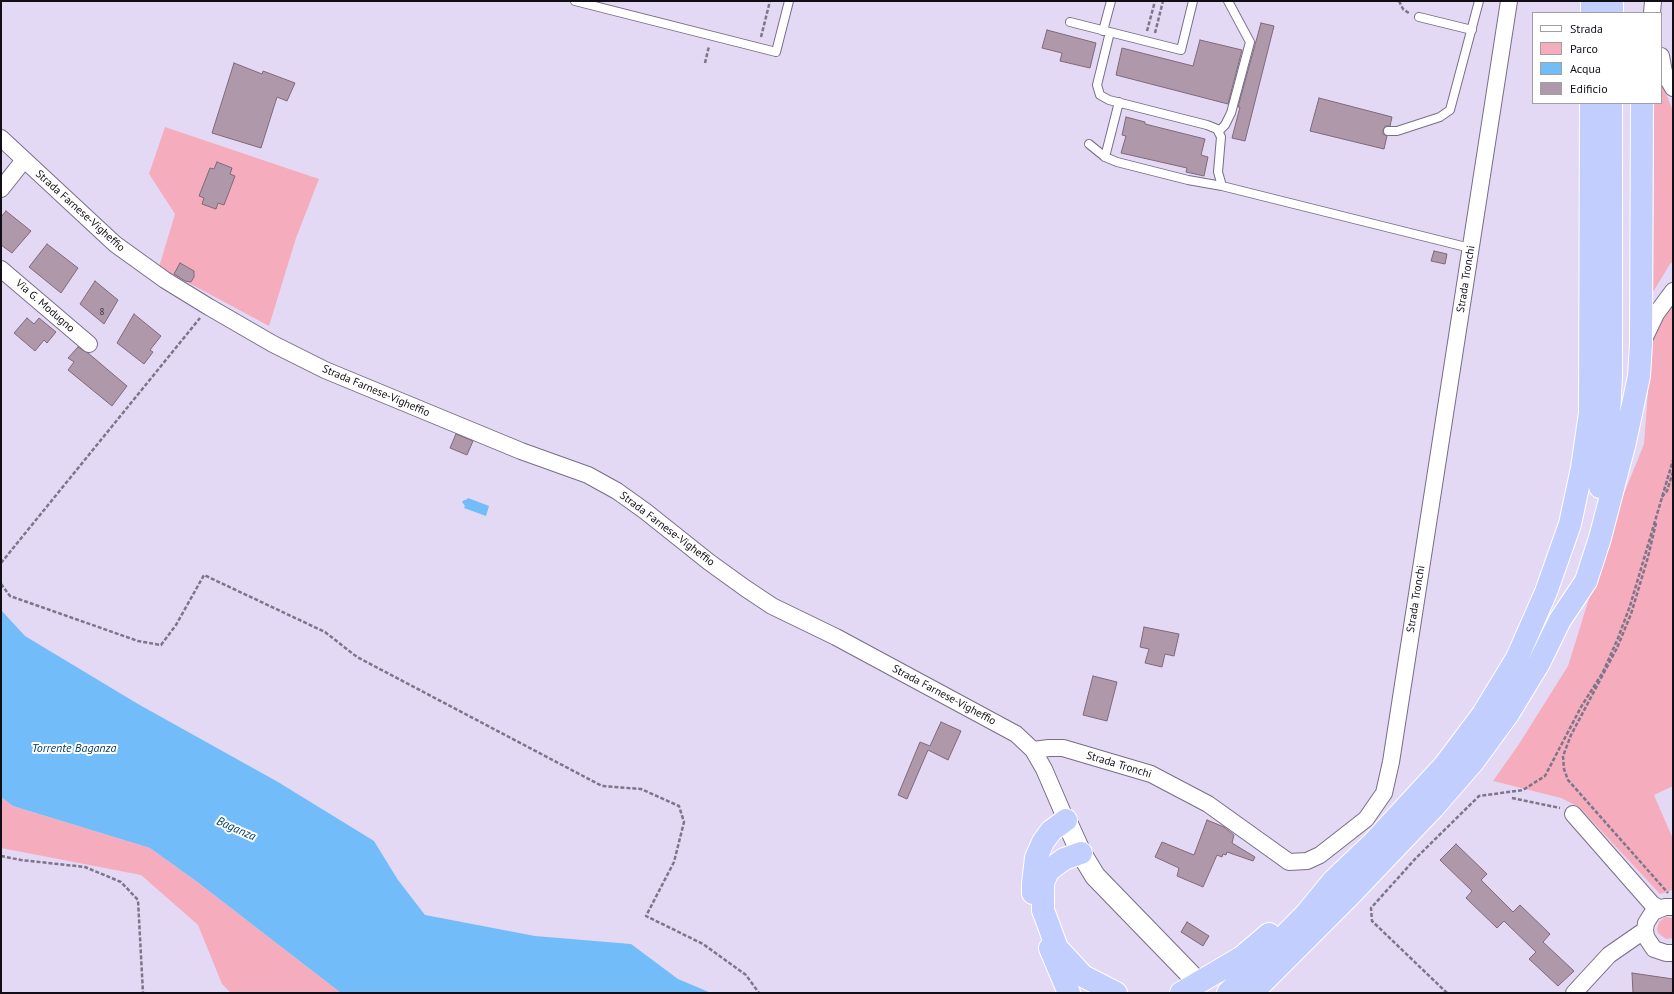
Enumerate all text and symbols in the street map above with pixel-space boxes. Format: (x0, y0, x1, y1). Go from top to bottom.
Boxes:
legend (1532, 12, 1662, 104)
text: Strada (1570, 21, 1603, 36)
text: Parco (1570, 41, 1598, 56)
text: Acqua (1570, 61, 1601, 76)
text: Edificio (1570, 81, 1608, 96)
street label: Strada Farnese-Vigheffio (33, 167, 127, 255)
street label: Strada Tronchi (1454, 245, 1478, 313)
street label: Via G. Modugno (13, 277, 77, 335)
house number: 8 (100, 307, 104, 317)
street label: Strada Farnese-Vigheffio (320, 362, 432, 420)
street label: Strada Farnese-Vigheffio (617, 489, 717, 569)
street label: Strada Tronchi (1404, 565, 1428, 633)
street label: Strada Farnese-Vigheffio (890, 662, 998, 728)
water label: Torrente Baganza (32, 742, 116, 756)
street label: Strada Tronchi (1085, 749, 1153, 781)
water label: Baganza (214, 814, 258, 844)

